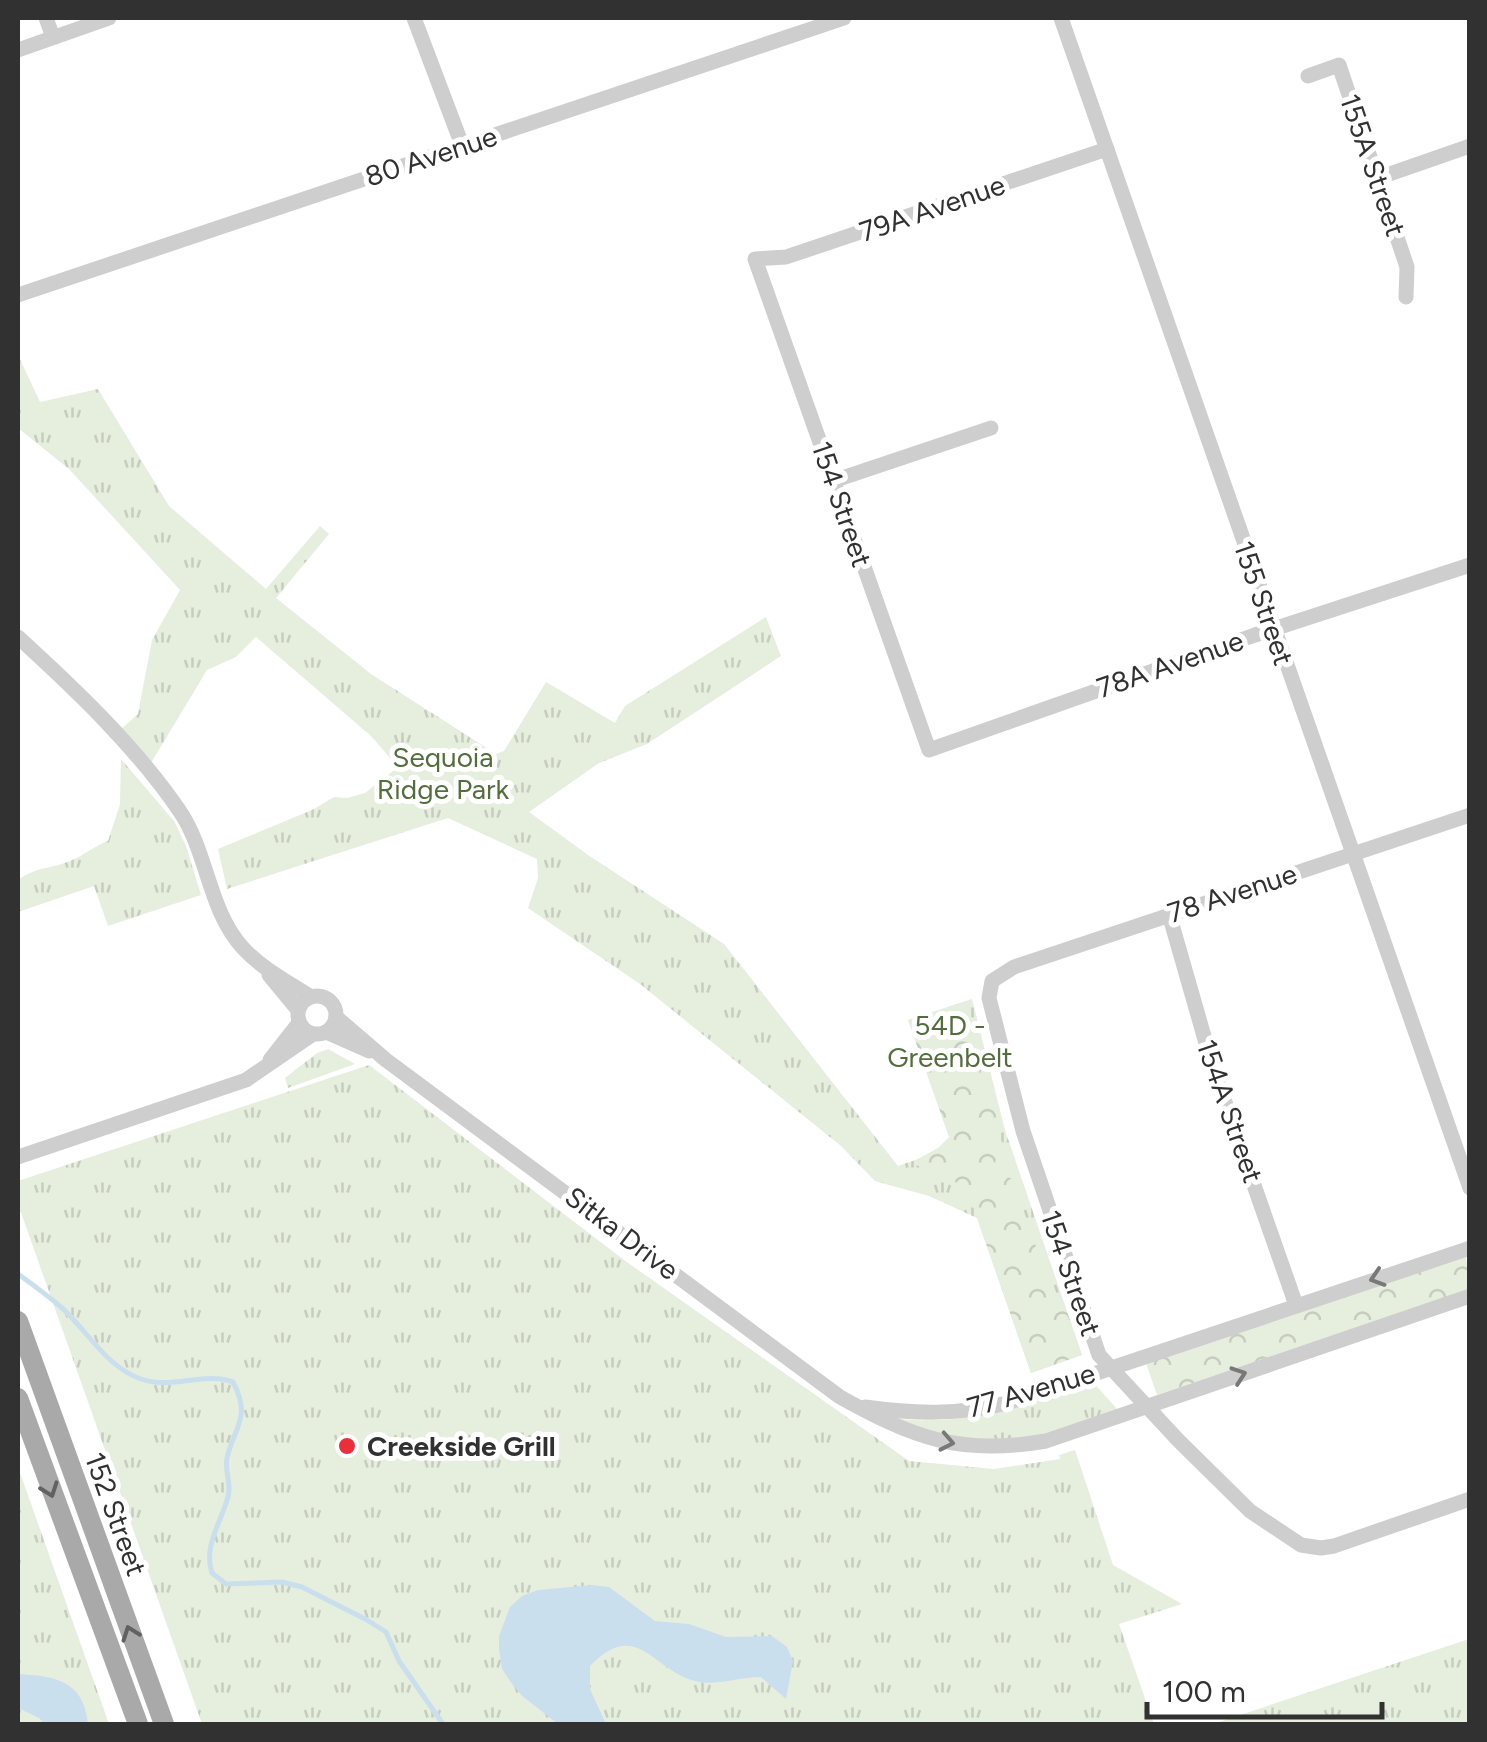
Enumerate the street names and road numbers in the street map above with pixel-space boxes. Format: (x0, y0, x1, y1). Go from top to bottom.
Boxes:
street label: 155A Street (1333, 89, 1413, 241)
street label: 80 Avenue (361, 119, 501, 193)
street label: 79A Avenue (855, 167, 1009, 249)
street label: 154 Street (805, 437, 879, 571)
street label: 155 Street (1227, 536, 1301, 670)
street label: 78A Avenue (1092, 623, 1248, 705)
street label: 78 Avenue (1163, 856, 1301, 930)
street label: 154A Street (1190, 1035, 1270, 1187)
street label: Sitka Drive (558, 1179, 686, 1287)
street label: 154 Street (1034, 1206, 1108, 1340)
street label: 77 Avenue (963, 1356, 1099, 1424)
street label: 152 Street (78, 1448, 154, 1580)

